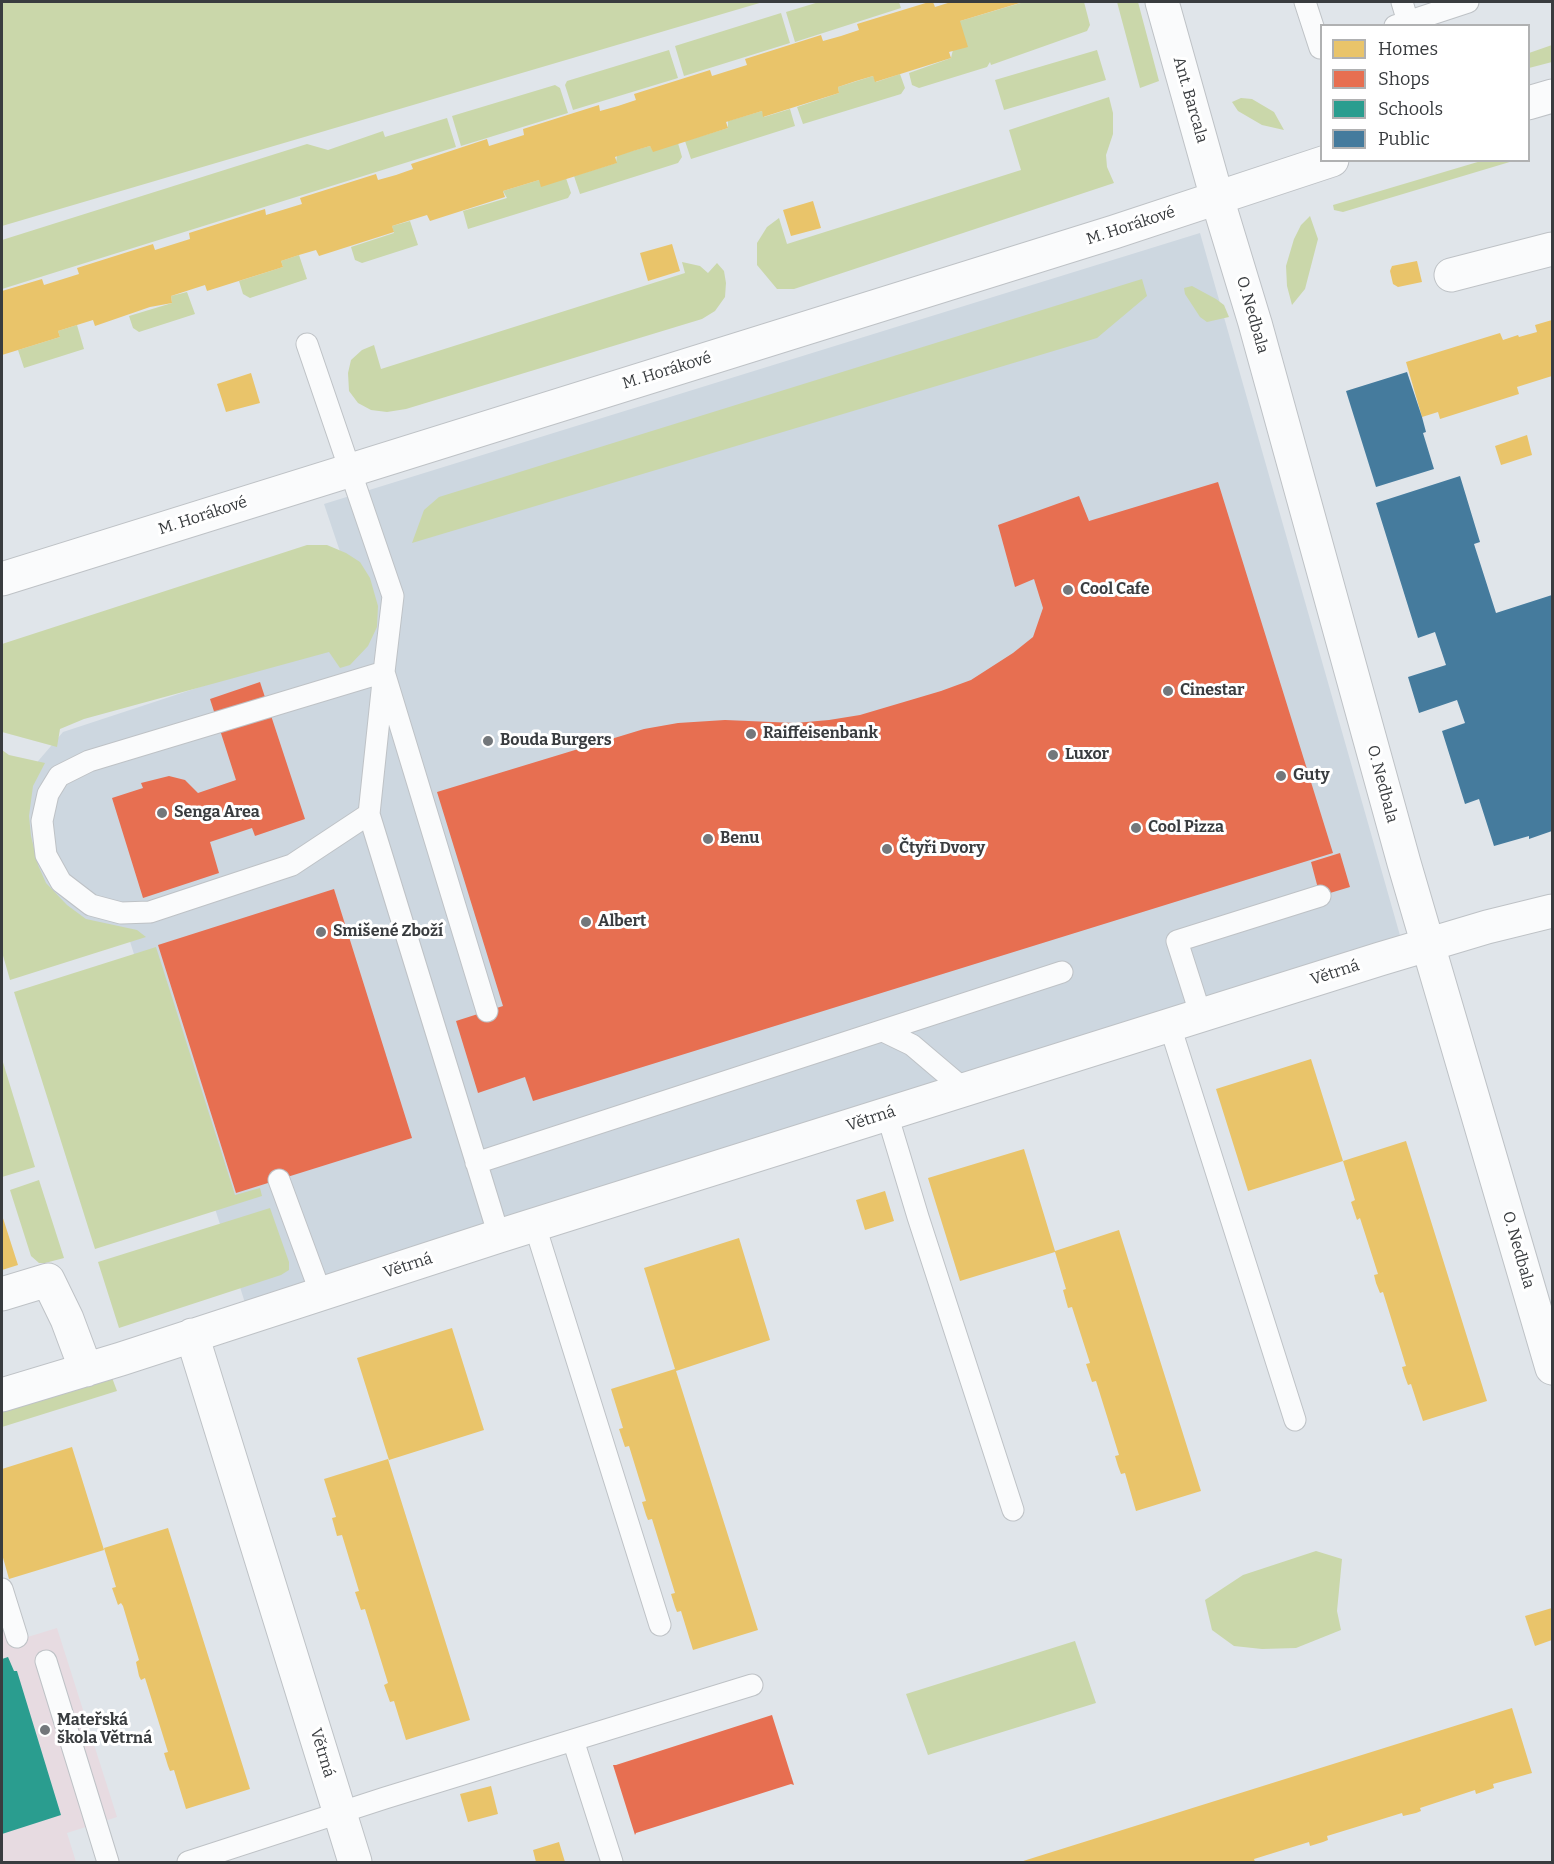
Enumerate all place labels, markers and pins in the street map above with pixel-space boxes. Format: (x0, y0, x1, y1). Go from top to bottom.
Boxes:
place label: Cool Cafe (1080, 580, 1149, 600)
marker: Cool Cafe (1061, 583, 1075, 597)
place label: Cinestar (1180, 681, 1245, 701)
marker: Cinestar (1161, 684, 1175, 698)
place label: Raiffeisenbank (763, 724, 878, 744)
marker: Raiffeisenbank (744, 727, 758, 741)
place label: Bouda Burgers (500, 731, 612, 751)
marker: Bouda Burgers (481, 734, 495, 748)
place label: Luxor (1065, 745, 1109, 765)
marker: Luxor (1046, 748, 1060, 762)
place label: Guty (1293, 766, 1330, 786)
marker: Guty (1274, 769, 1288, 783)
place label: Senga Area (174, 803, 260, 823)
marker: Senga Area (155, 806, 169, 820)
place label: Cool Pizza (1148, 818, 1224, 838)
marker: Cool Pizza (1129, 821, 1143, 835)
place label: Benu (720, 829, 759, 849)
marker: Benu (701, 832, 715, 846)
place label: Čtyři Dvory (899, 839, 985, 859)
marker: Čtyři Dvory (880, 842, 894, 856)
place label: Albert (598, 912, 646, 932)
marker: Albert (579, 915, 593, 929)
place label: Smišené Zboží (333, 922, 443, 942)
marker: Smišené Zboží (314, 925, 328, 939)
place label: Mateřská škola Větrná (57, 1711, 152, 1749)
marker: Mateřská škola Větrná (38, 1723, 52, 1737)

